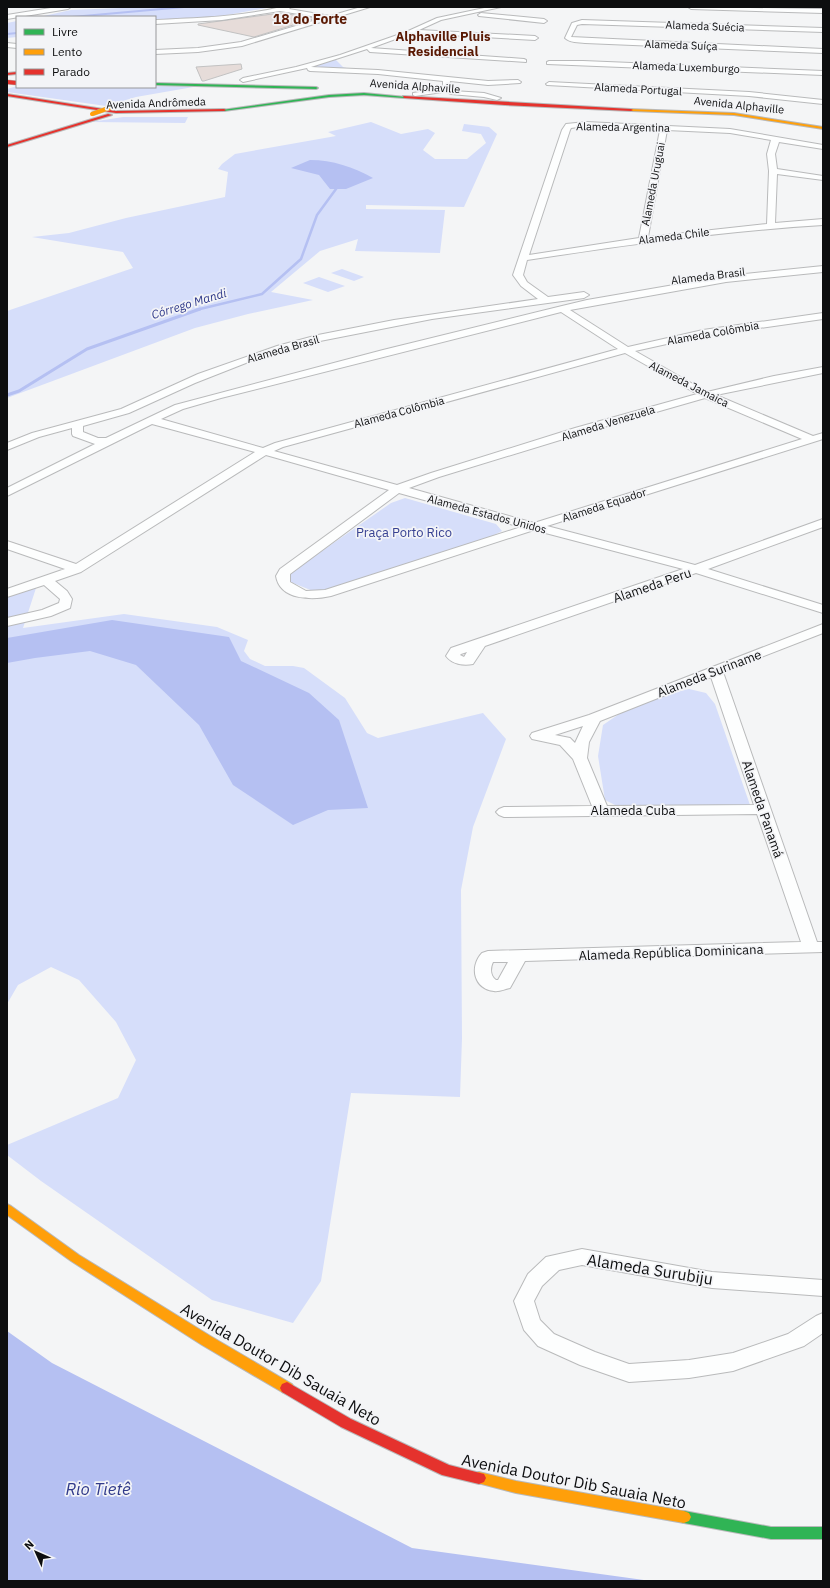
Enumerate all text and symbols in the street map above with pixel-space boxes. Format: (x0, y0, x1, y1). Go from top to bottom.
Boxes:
district label: 18 do Forte (273, 10, 347, 28)
legend (16, 16, 156, 88)
street label: Alameda Suécia (665, 18, 745, 34)
text: Livre (52, 24, 78, 39)
district label: Alphaville Pluis Residencial (395, 28, 491, 60)
street label: Alameda Suíça (644, 37, 718, 53)
text: Lento (52, 44, 82, 59)
street label: Alameda Luxemburgo (632, 58, 740, 76)
text: Parado (52, 64, 90, 79)
street label: Avenida Alphaville (369, 76, 461, 96)
street label: Alameda Portugal (594, 80, 682, 98)
street label: Avenida Alphaville (693, 93, 785, 117)
street label: Avenida Andrômeda (106, 94, 206, 112)
street label: Alameda Argentina (576, 119, 670, 135)
street label: Alameda Uruguai (638, 141, 668, 227)
street label: Alameda Chile (638, 225, 710, 247)
street label: Alameda Brasil (670, 265, 746, 287)
water label: Córrego Mandi (150, 285, 229, 322)
street label: Alameda Colômbia (666, 318, 760, 348)
street label: Alameda Brasil (245, 332, 321, 366)
street label: Alameda Jamaica (647, 358, 731, 410)
street label: Alameda Colômbia (352, 393, 446, 431)
street label: Alameda Venezuela (559, 402, 657, 444)
street label: Alameda Equador (560, 485, 648, 525)
street label: Alameda Estados Unidos (426, 491, 548, 537)
park label: Praça Porto Rico (356, 524, 452, 541)
street label: Alameda Peru (611, 564, 694, 607)
street label: Alameda Suriname (654, 646, 764, 701)
street label: Alameda Panamá (738, 758, 787, 860)
street label: Alameda Cuba (591, 802, 675, 819)
street label: Alameda República Dominicana (578, 941, 764, 964)
street label: Alameda Surubiju (586, 1249, 714, 1289)
street label: Avenida Doutor Dib Sauaia Neto (177, 1298, 385, 1430)
street label: Avenida Doutor Dib Sauaia Neto (460, 1449, 688, 1513)
water label: Rio Tietê (65, 1478, 131, 1500)
north arrow (16, 1532, 56, 1572)
text: N (21, 1537, 37, 1553)

